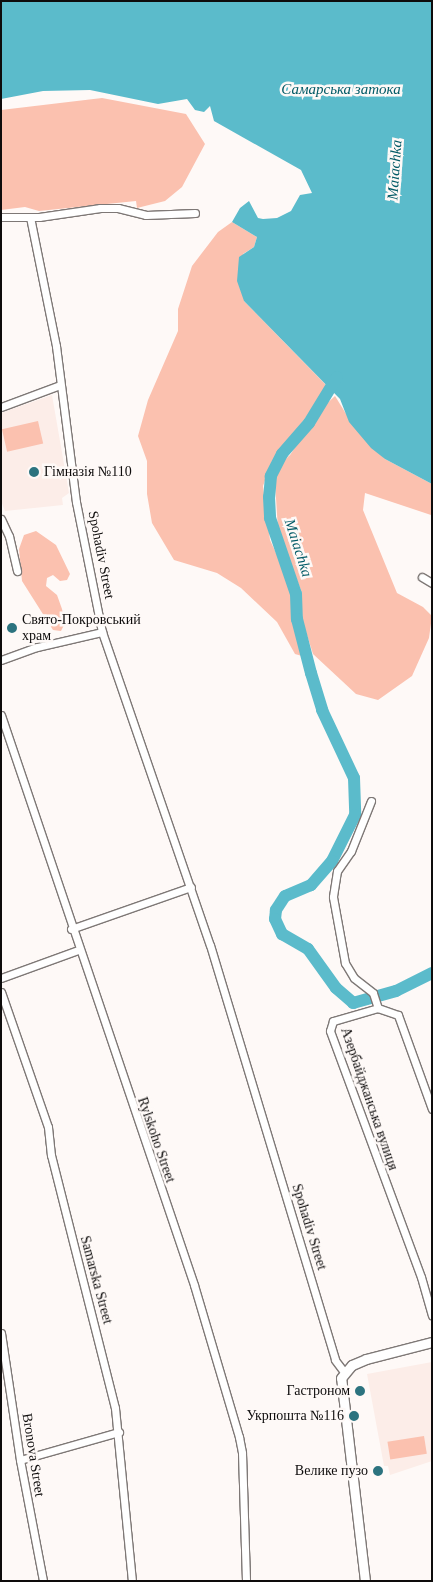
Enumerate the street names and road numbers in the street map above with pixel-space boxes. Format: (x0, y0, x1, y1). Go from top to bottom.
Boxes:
street label: Spohadiv Street (84, 510, 118, 600)
street label: Азербайджанська вулиця (337, 1025, 401, 1173)
street label: Rylskoho Street (134, 1095, 178, 1185)
street label: Spohadiv Street (288, 1182, 330, 1272)
street label: Samarska Street (76, 1234, 116, 1326)
street label: Bronova Street (18, 1412, 48, 1498)

